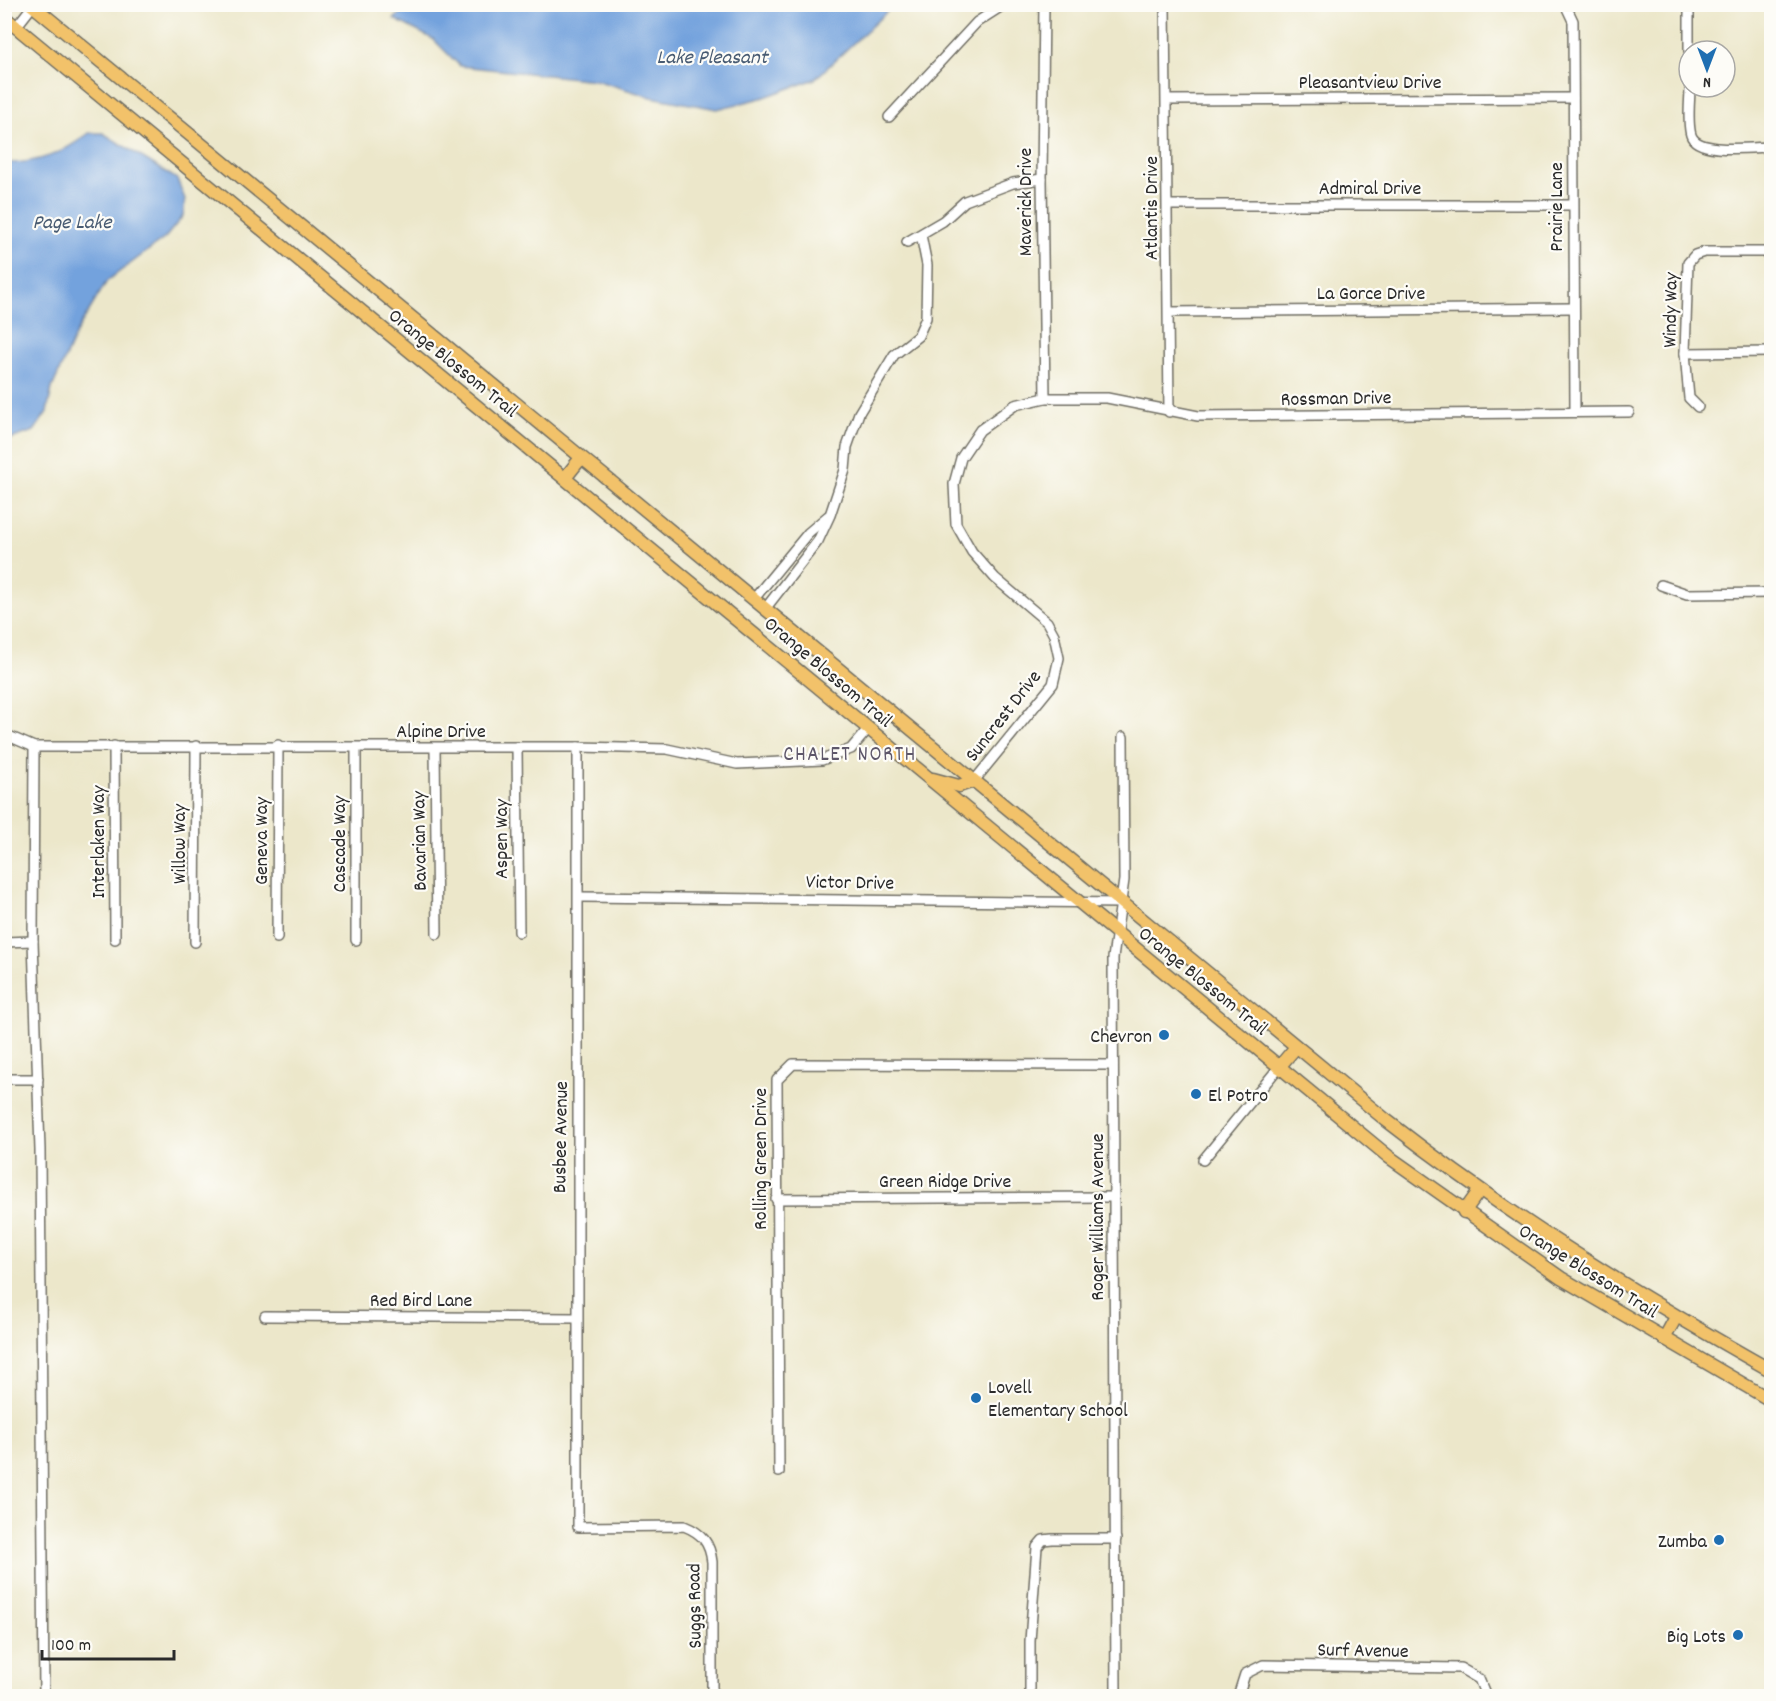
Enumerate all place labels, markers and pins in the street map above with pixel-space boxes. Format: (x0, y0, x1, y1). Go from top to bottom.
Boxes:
place label: Chevron (1090, 1024, 1152, 1052)
marker: Chevron (1157, 1028, 1171, 1042)
place label: El Potro (1208, 1083, 1268, 1111)
marker: El Potro (1189, 1087, 1203, 1101)
place label: Lovell Elementary School (988, 1375, 1128, 1426)
marker: Lovell Elementary School (969, 1391, 983, 1405)
place label: Zumba (1658, 1529, 1708, 1557)
marker: Zumba (1712, 1533, 1726, 1547)
place label: Big Lots (1667, 1624, 1726, 1652)
marker: Big Lots (1731, 1628, 1745, 1642)

